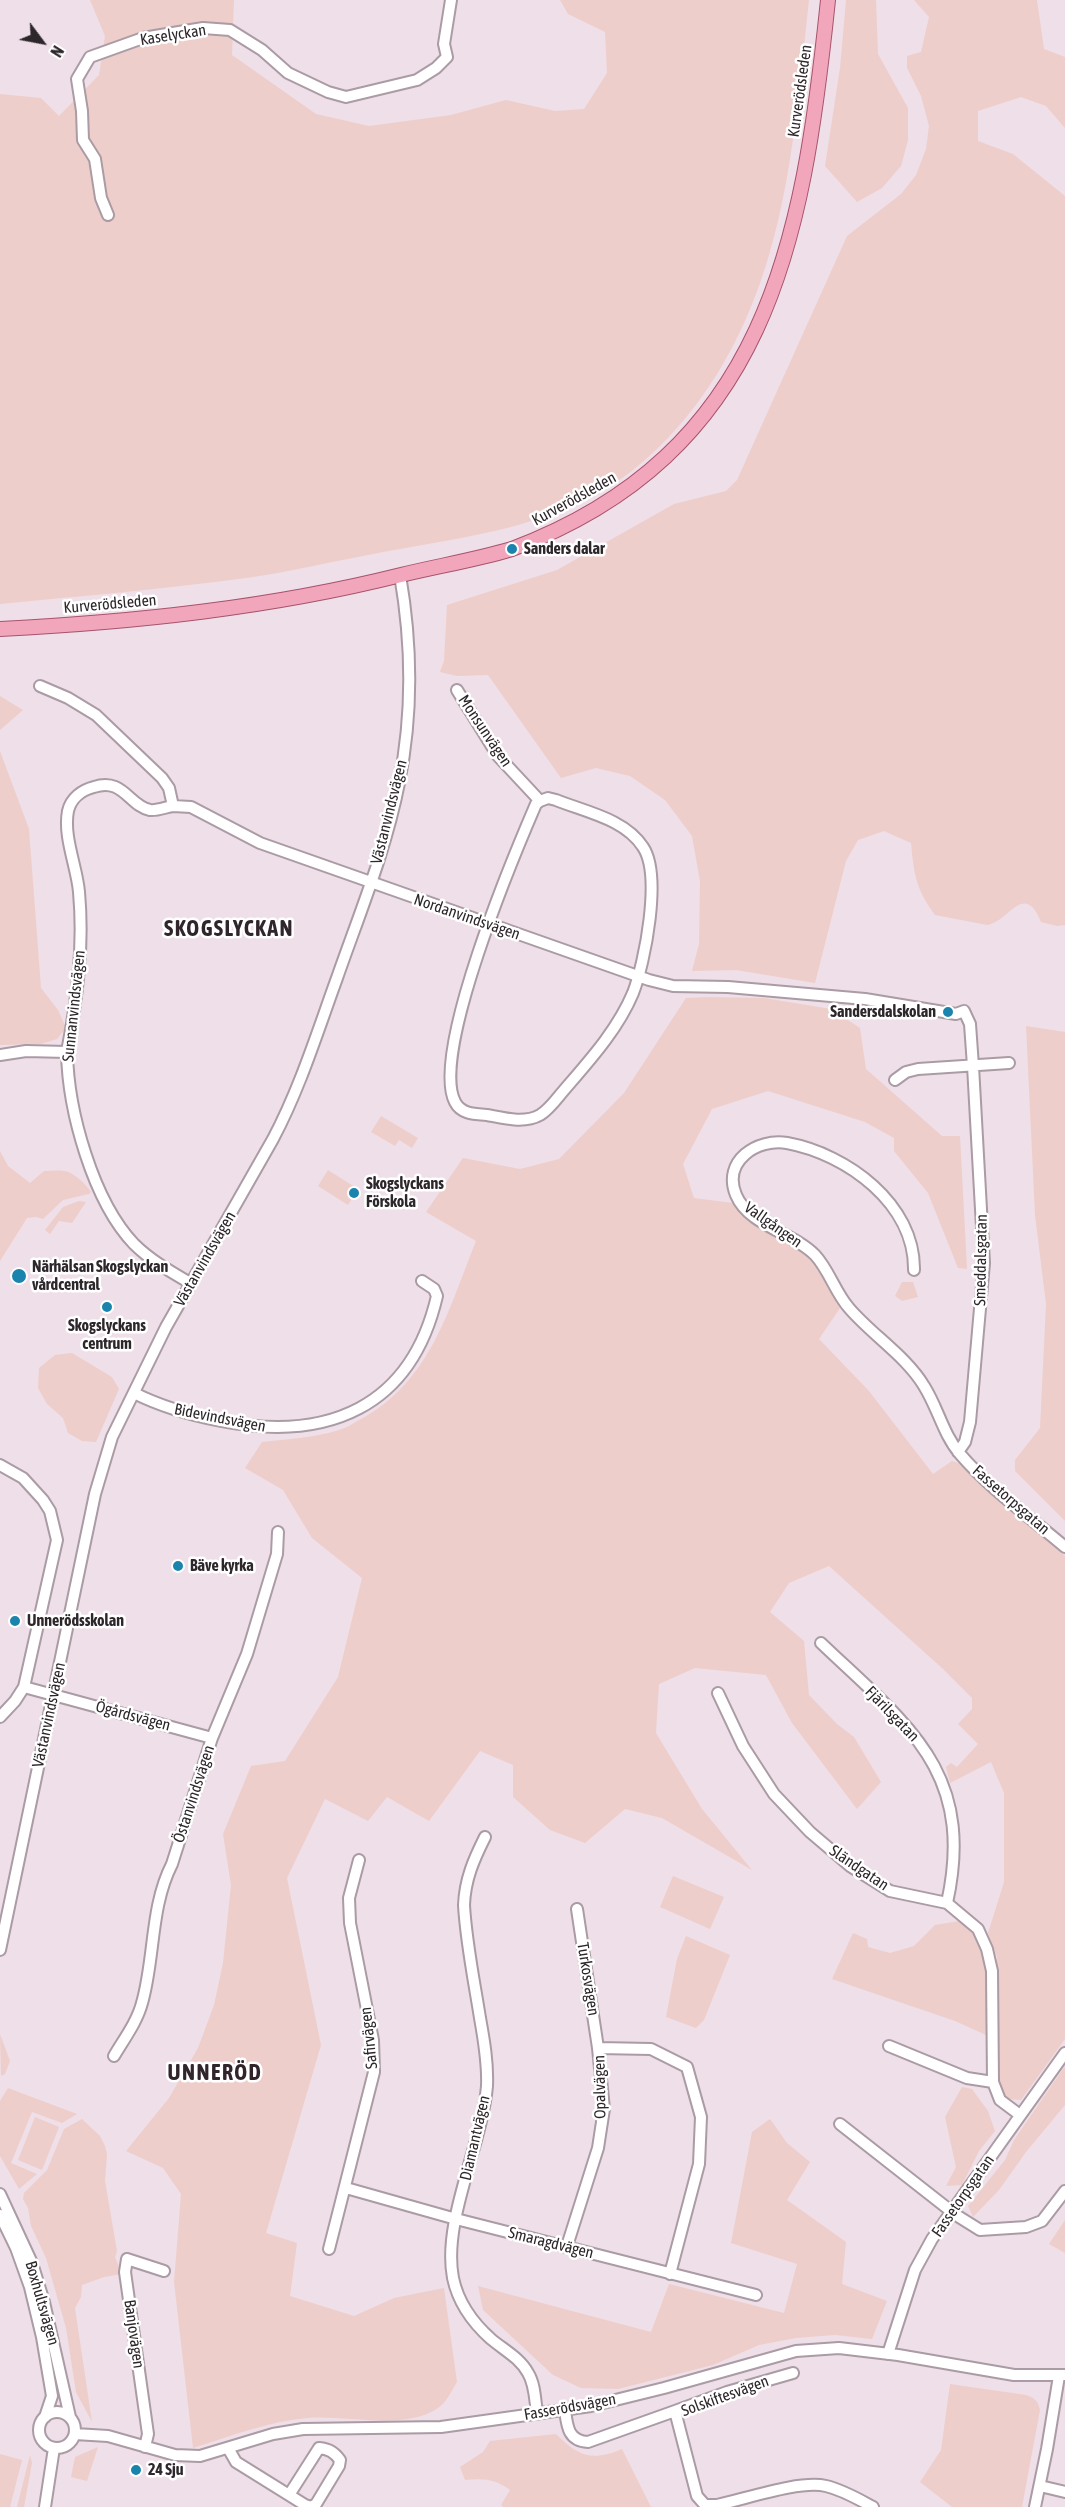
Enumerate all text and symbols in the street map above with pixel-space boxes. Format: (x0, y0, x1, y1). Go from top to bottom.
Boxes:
north arrow (12, 12, 72, 72)
street label: Kaselyckan (139, 20, 207, 50)
text: N (47, 43, 67, 60)
street label: Kurverödsleden (784, 44, 816, 138)
street label: Kurverödsleden (529, 468, 619, 530)
place label: Sanders dalar (524, 539, 605, 559)
marker: Sanders dalar (505, 542, 519, 556)
street label: Kurverödsleden (63, 590, 157, 618)
street label: Monsunvägen (454, 691, 516, 771)
street label: Västanvindsvägen (367, 758, 411, 866)
street label: Nordanvindsvägen (411, 890, 523, 944)
district label: SKOGSLYCKAN (164, 916, 294, 942)
street label: Sunnanvindsvägen (59, 949, 89, 1063)
place label: Sandersdalskolan (830, 1002, 936, 1022)
marker: Sandersdalskolan (941, 1005, 955, 1019)
place label: Skogslyckans Förskola (366, 1174, 444, 1212)
marker: Skogslyckans Förskola (347, 1186, 361, 1200)
street label: Vallgången (740, 1198, 806, 1252)
street label: Västanvindsvägen (170, 1208, 240, 1310)
street label: Smeddalsgatan (971, 1214, 991, 1306)
place label: Närhälsan Skogslyckan vårdcentral (32, 1257, 168, 1295)
marker: Närhälsan Skogslyckan vårdcentral (10, 1267, 28, 1285)
marker: Skogslyckans centrum (100, 1300, 114, 1314)
place label: Skogslyckans centrum (68, 1316, 146, 1354)
street label: Bidevindsvägen (173, 1400, 267, 1436)
street label: Fassetorpsgatan (969, 1461, 1053, 1539)
place label: Bäve kyrka (190, 1556, 254, 1576)
marker: Bäve kyrka (171, 1559, 185, 1573)
place label: Unnerödsskolan (27, 1611, 124, 1631)
marker: Unnerödsskolan (8, 1614, 22, 1628)
street label: Västanvindsvägen (28, 1661, 70, 1769)
street label: Fjärilsgatan (861, 1682, 923, 1746)
street label: Ögårdsvägen (93, 1697, 173, 1735)
street label: Östanvindsvägen (169, 1743, 219, 1845)
street label: Sländgatan (826, 1841, 892, 1895)
street label: Turkosvägen (573, 1941, 603, 2017)
street label: Safirvägen (356, 2006, 382, 2070)
street label: Opalvägen (590, 2055, 610, 2119)
district label: UNNERÖD (168, 2060, 262, 2086)
street label: Diamantvägen (456, 2094, 494, 2182)
street label: Fassetorpsgatan (928, 2151, 998, 2241)
street label: Smaragdvägen (506, 2223, 596, 2263)
street label: Boxhultsvägen (21, 2259, 63, 2347)
street label: Banjovägen (120, 2298, 148, 2370)
street label: Solskiftesvägen (679, 2371, 771, 2421)
street label: Fasserödsvägen (523, 2389, 617, 2425)
place label: 24 Sju (148, 2460, 183, 2480)
marker: 24 Sju (129, 2463, 143, 2477)

